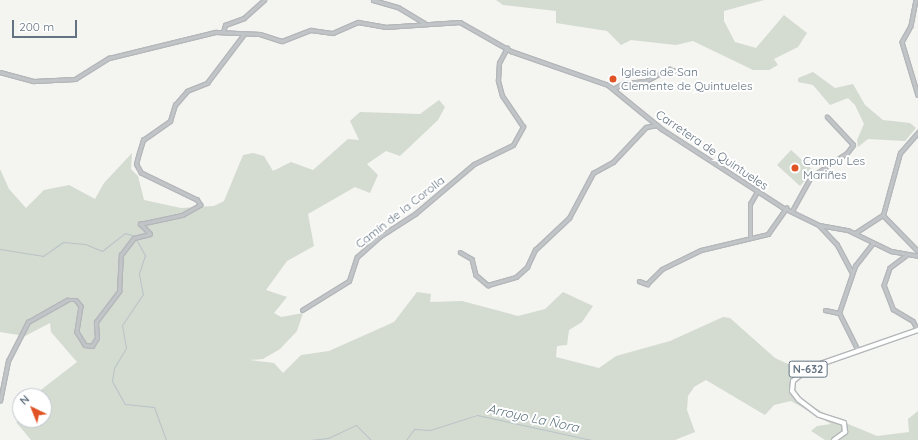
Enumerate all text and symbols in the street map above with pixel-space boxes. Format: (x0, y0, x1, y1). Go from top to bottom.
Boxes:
scale bar (14, 12, 79, 38)
text: 200 m (19, 19, 54, 34)
place label: Iglesia de San Clemente de Quintueles (621, 65, 753, 93)
marker: Iglesia de San Clemente de Quintueles (608, 74, 618, 84)
street label: Carretera de Quintueles (653, 107, 771, 193)
place label: Campu Les Mariñes (803, 154, 865, 182)
marker: Campu Les Mariñes (790, 163, 800, 173)
street label: Camín de la Corolla (353, 173, 447, 251)
road number: N-632 (788, 360, 828, 378)
north arrow (12, 388, 52, 428)
text: N (17, 392, 32, 408)
water label: Arroyo La Ñora (486, 401, 580, 435)

